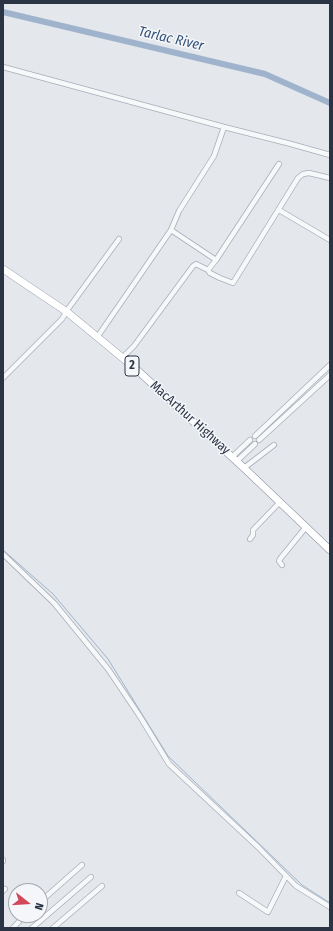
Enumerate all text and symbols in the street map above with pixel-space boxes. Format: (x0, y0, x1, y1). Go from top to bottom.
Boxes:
water label: Tarlac River (137, 23, 205, 55)
road number: 2 (125, 356, 139, 376)
street label: MacArthur Highway (147, 378, 233, 458)
north arrow (8, 883, 48, 923)
text: N (32, 901, 46, 911)

